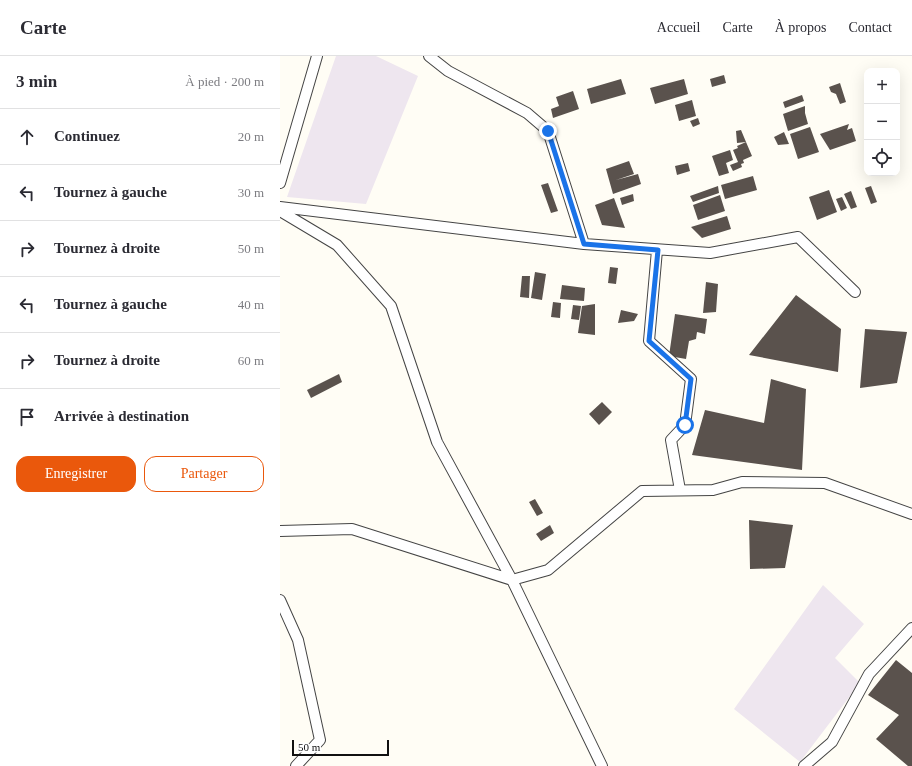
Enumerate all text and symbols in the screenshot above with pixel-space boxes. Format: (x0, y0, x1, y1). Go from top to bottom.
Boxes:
text: Carte (20, 17, 66, 38)
text: Accueil (657, 20, 700, 35)
text: Carte (722, 20, 753, 35)
text: À propos (775, 20, 826, 35)
text: Contact (848, 20, 892, 35)
map controls (864, 68, 900, 176)
button: + (864, 68, 900, 104)
text: 3 min (16, 72, 57, 91)
text: À pied · 200 m (185, 74, 264, 89)
button: − (864, 104, 900, 140)
route end (539, 122, 557, 140)
icon: ahead (16, 126, 38, 148)
text: Continuez (54, 128, 120, 144)
text: 20 m (238, 129, 264, 144)
button: locate (864, 140, 900, 176)
icon: left (16, 182, 38, 204)
text: Tournez à gauche (54, 184, 167, 200)
text: 30 m (238, 185, 264, 200)
icon: right (16, 238, 38, 260)
text: Tournez à droite (54, 240, 160, 256)
text: 50 m (238, 241, 264, 256)
icon: left (16, 294, 38, 316)
text: Tournez à gauche (54, 296, 167, 312)
text: 40 m (238, 297, 264, 312)
icon: right (16, 350, 38, 372)
text: Tournez à droite (54, 352, 160, 368)
text: 60 m (238, 353, 264, 368)
icon: arrive (16, 406, 38, 428)
text: Arrivée à destination (54, 408, 189, 424)
route start (676, 416, 694, 434)
button: Enregistrer (16, 456, 136, 492)
button: Partager (144, 456, 264, 492)
scale bar (292, 738, 389, 757)
text: 50 m (298, 741, 320, 753)

